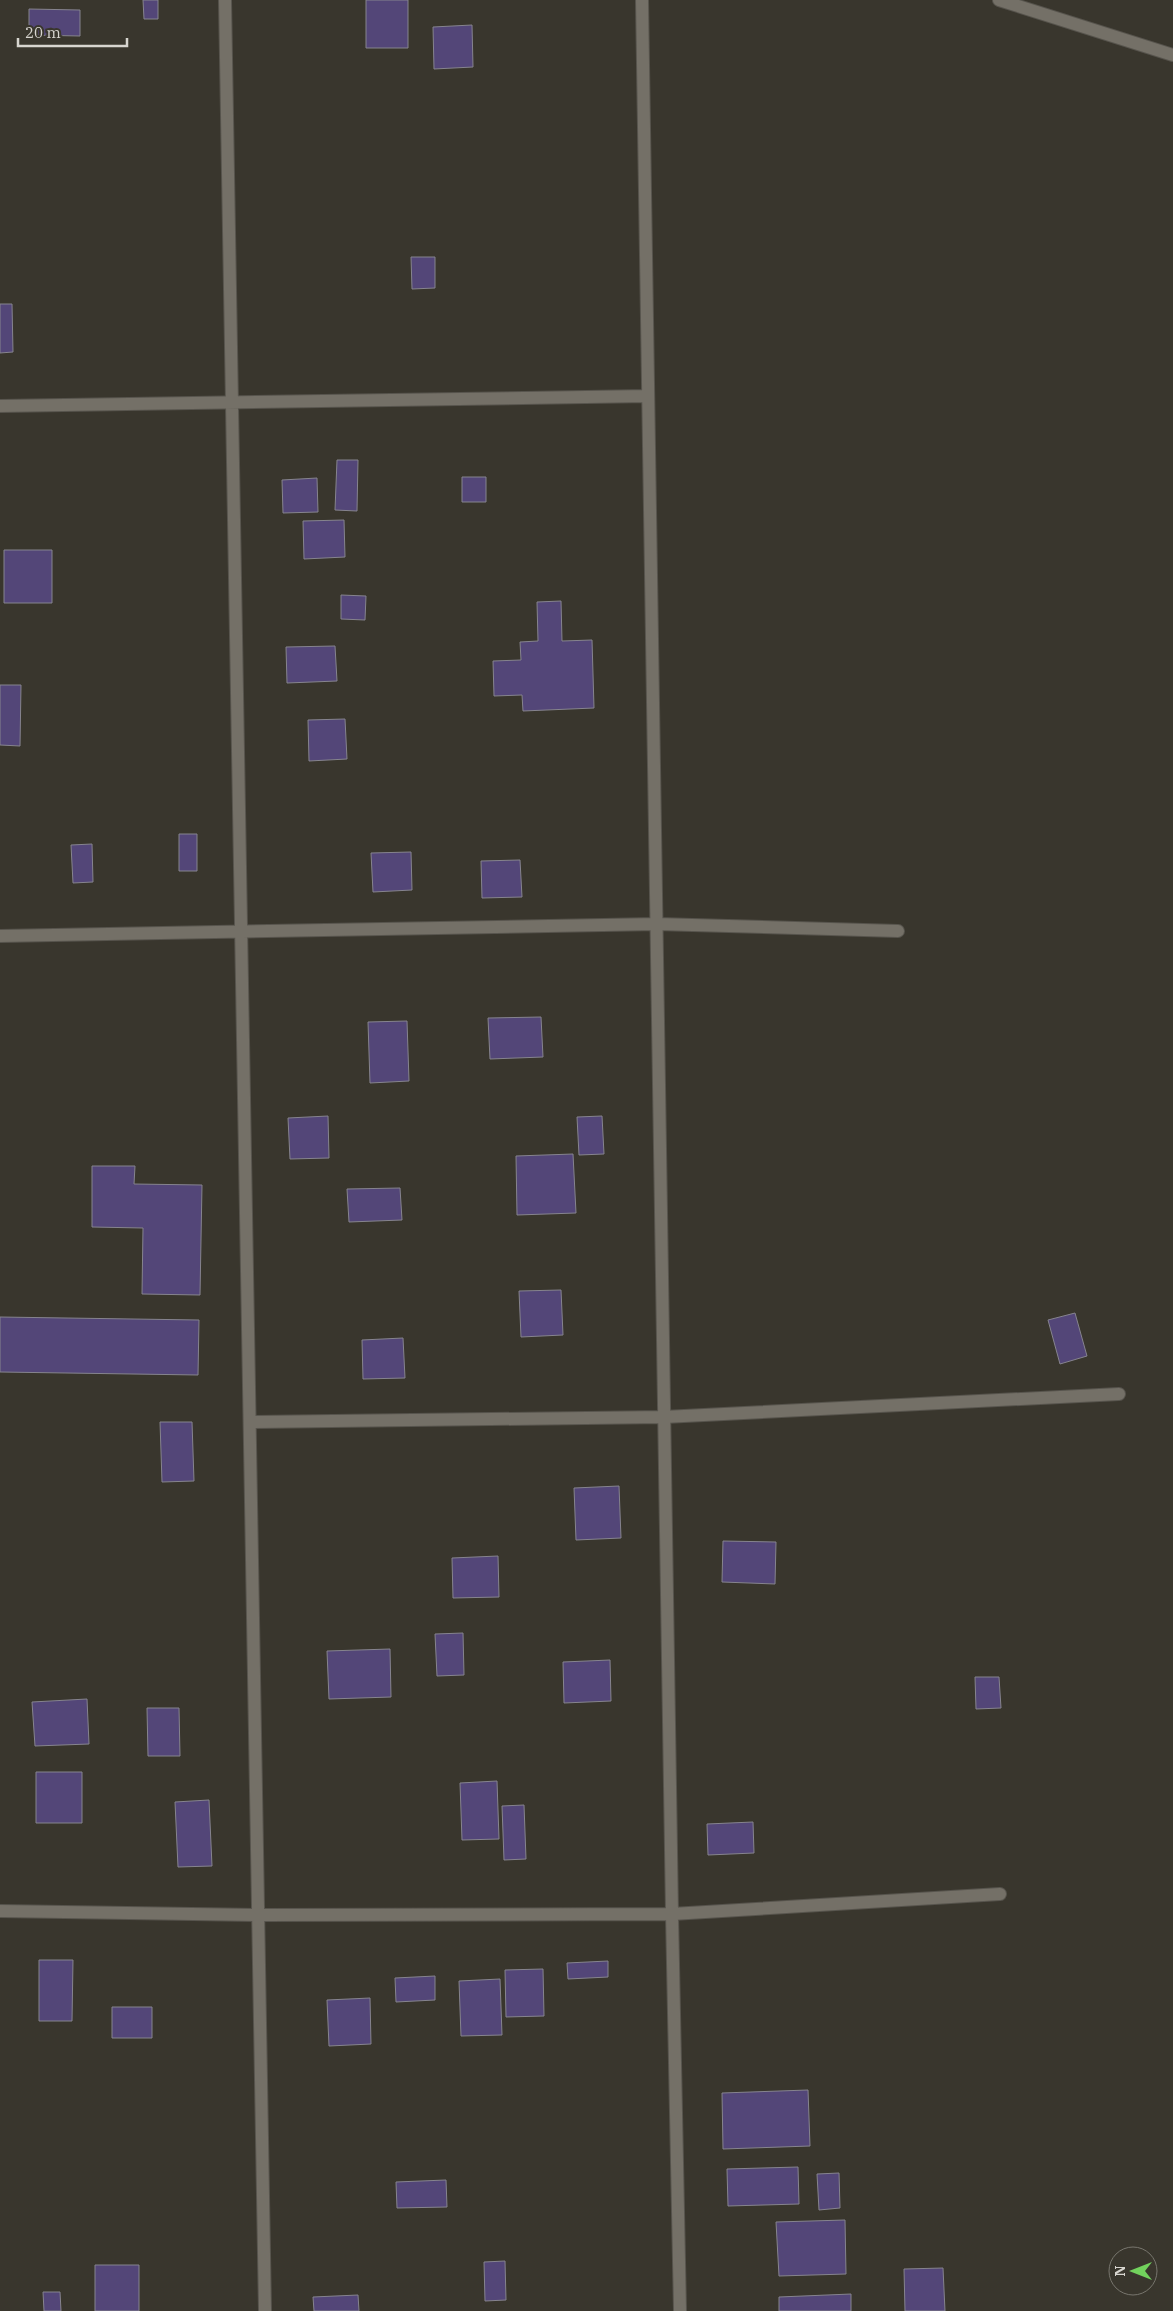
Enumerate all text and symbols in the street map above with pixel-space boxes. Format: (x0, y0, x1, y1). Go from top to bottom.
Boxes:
scale bar (18, 15, 126, 47)
text: 20 m (25, 23, 61, 42)
north arrow (1108, 2246, 1158, 2296)
text: N (1111, 2265, 1129, 2277)

